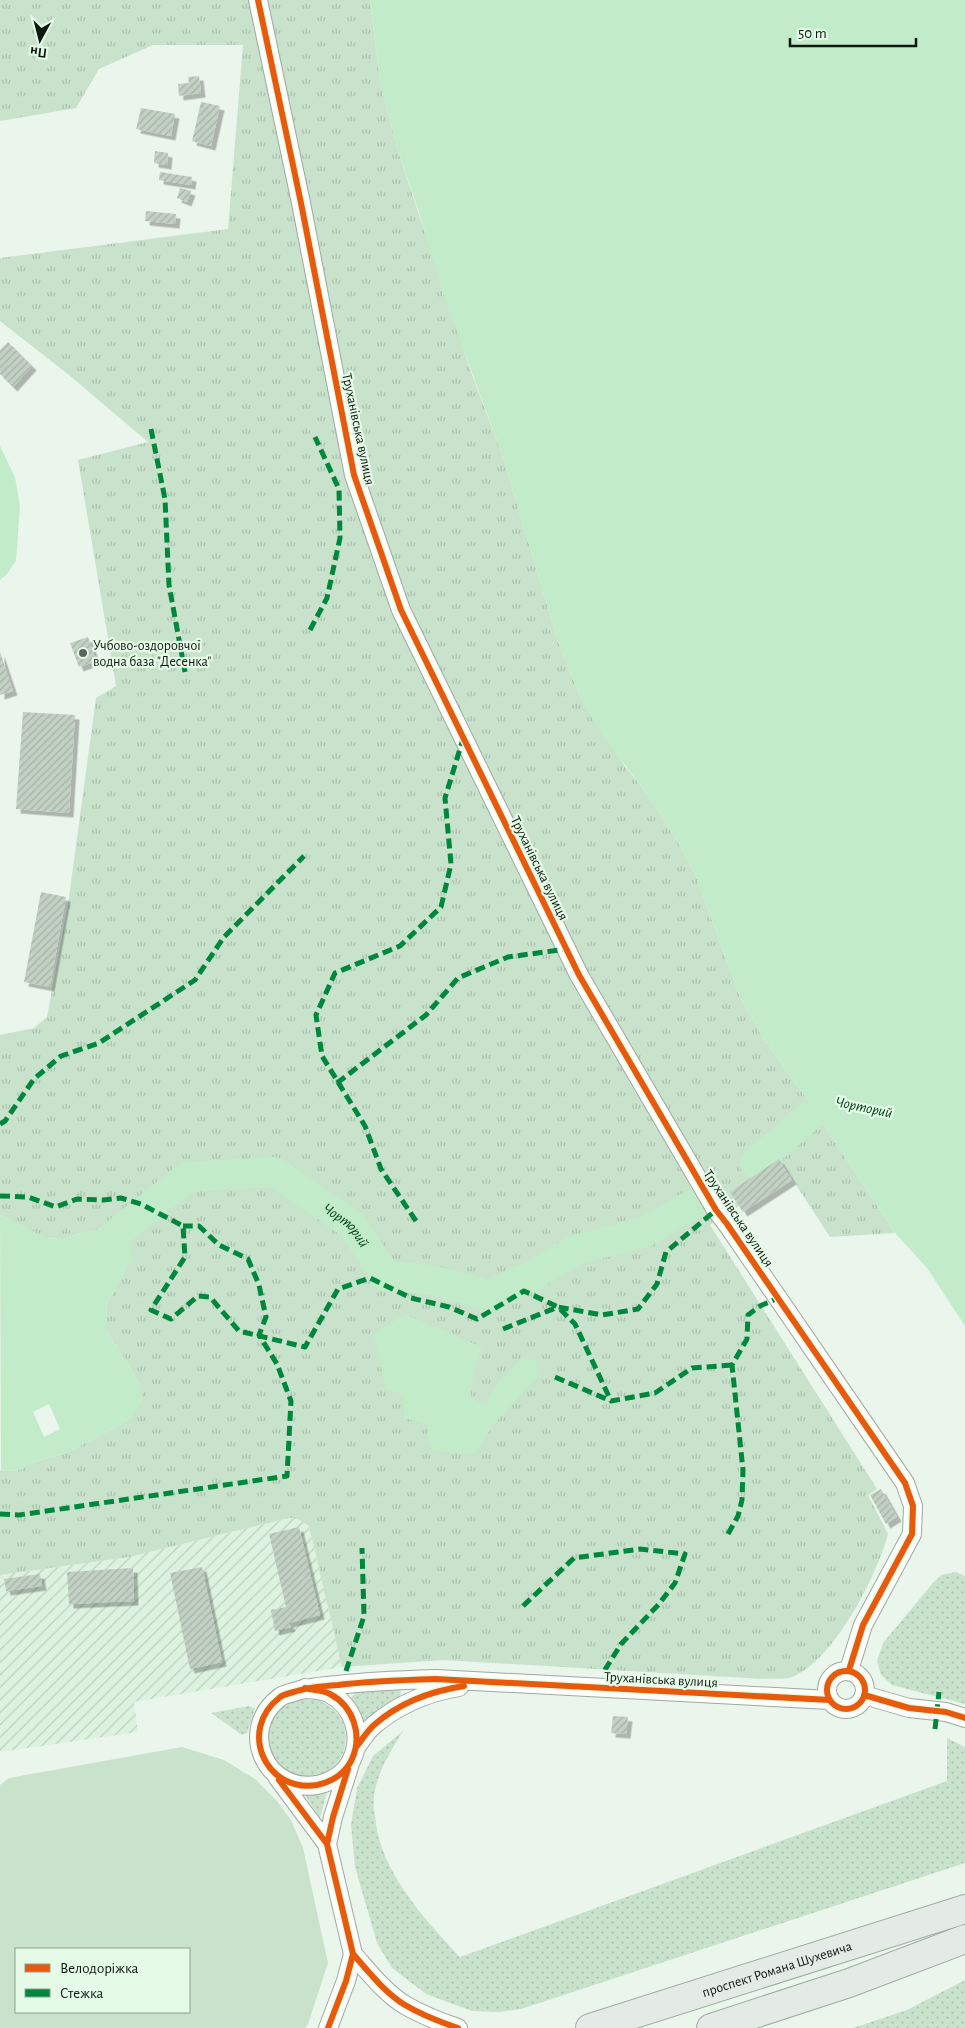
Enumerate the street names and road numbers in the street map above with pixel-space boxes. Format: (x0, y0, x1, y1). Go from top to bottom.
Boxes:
street label: Труханівська вулиця (339, 372, 377, 486)
street label: Труханівська вулиця (508, 814, 570, 923)
street label: Труханівська вулиця (701, 1167, 776, 1270)
street label: Труханівська вулиця (604, 1670, 718, 1690)
street label: проспект Романа Шухевича (700, 1939, 854, 2000)

